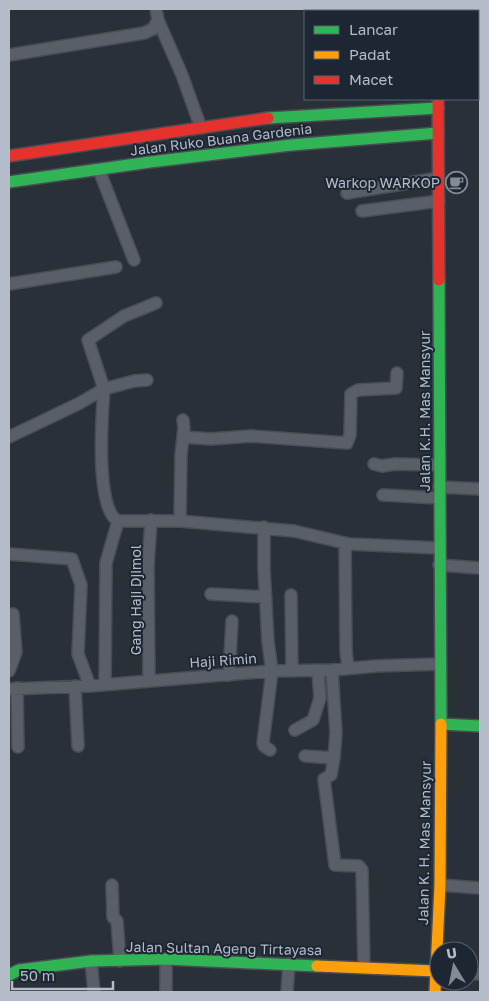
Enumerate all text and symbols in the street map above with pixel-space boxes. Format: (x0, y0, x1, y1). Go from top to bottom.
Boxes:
legend (304, 10, 479, 100)
text: Lancar (349, 20, 398, 38)
text: Padat (349, 45, 391, 63)
text: Macet (349, 70, 393, 88)
street label: Jalan Ruko Buana Gardenia (129, 119, 313, 159)
cafe icon: Warkop WARKOP (444, 170, 468, 194)
place label: Warkop WARKOP (325, 174, 440, 191)
street label: Jalan K.H. Mas Mansyur (416, 330, 433, 492)
street label: Gang Haji Djimol (127, 545, 144, 655)
street label: Haji Rimin (189, 649, 257, 671)
street label: Jalan K. H. Mas Mansyur (414, 760, 434, 925)
street label: Jalan Sultan Ageng Tirtayasa (126, 938, 322, 958)
north arrow (429, 941, 479, 991)
text: U (445, 943, 458, 962)
scale bar (12, 958, 114, 990)
text: 50 m (20, 966, 55, 984)

